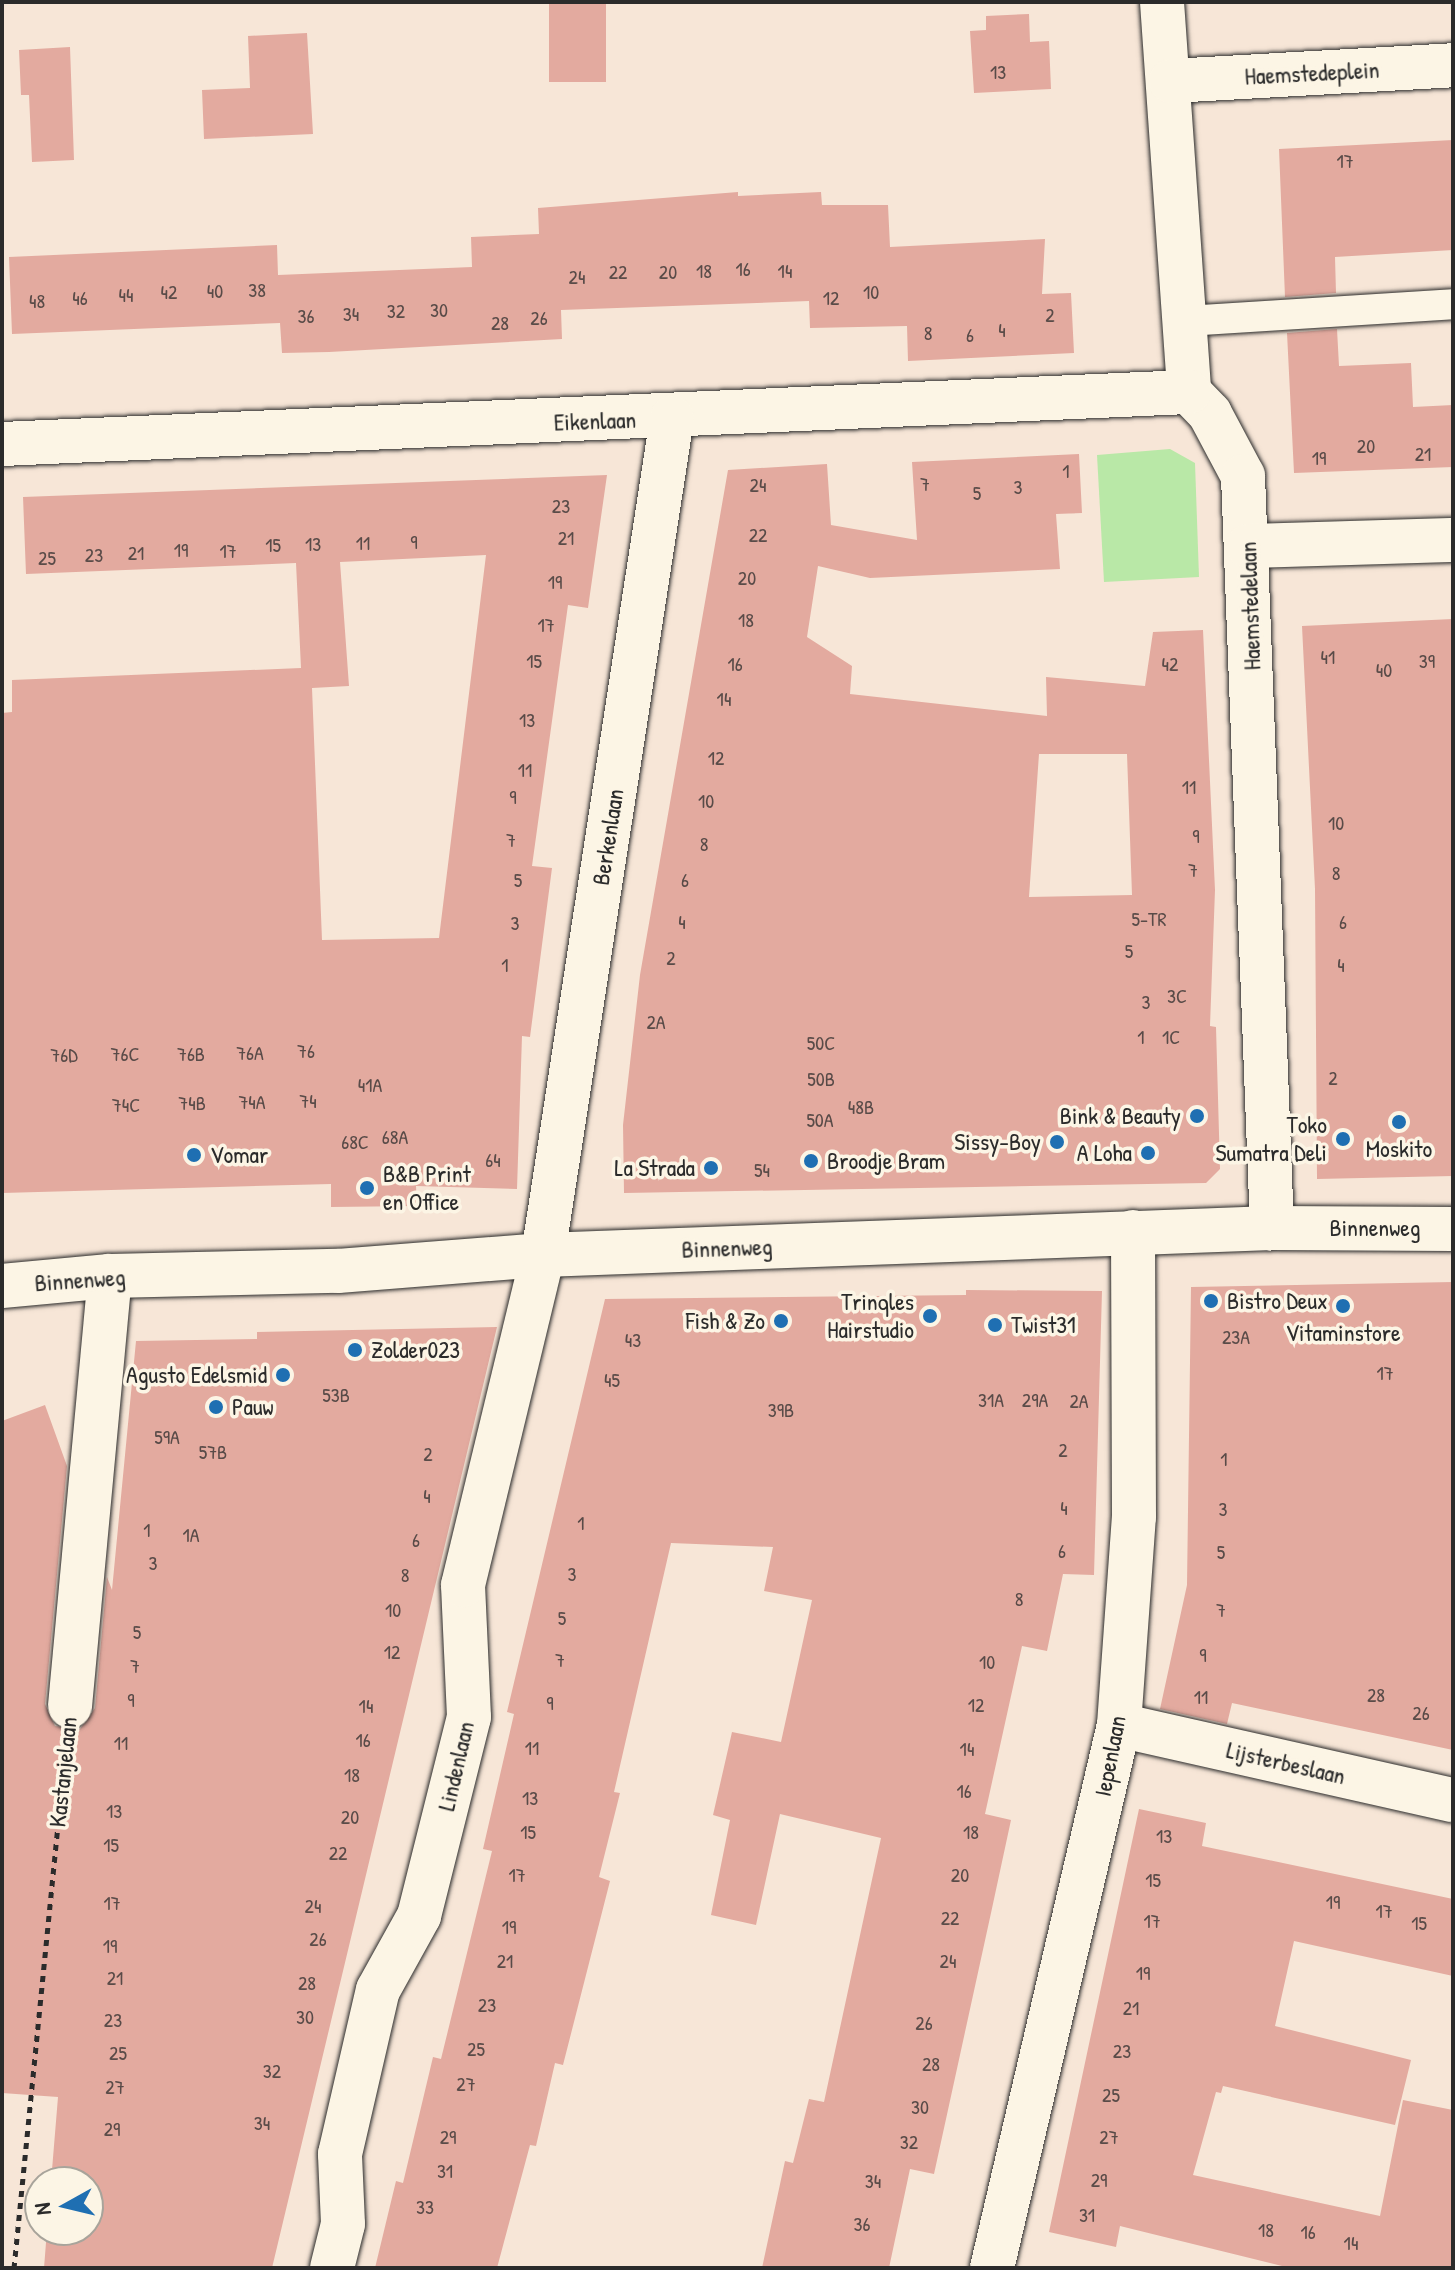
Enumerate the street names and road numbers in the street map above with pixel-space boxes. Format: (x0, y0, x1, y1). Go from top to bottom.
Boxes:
street label: Haemstedeplein (1244, 55, 1380, 91)
street label: Eikenlaan (553, 405, 637, 437)
street label: Haemstedelaan (1233, 541, 1267, 671)
street label: Berkenlaan (586, 787, 630, 887)
street label: Binnenweg (1330, 1214, 1420, 1242)
street label: Binnenweg (681, 1232, 773, 1264)
street label: Binnenweg (34, 1262, 126, 1298)
street label: Iepenlaan (1088, 1713, 1132, 1799)
street label: Kastanjelaan (43, 1715, 83, 1829)
street label: Lindenlaan (432, 1718, 480, 1814)
street label: Lijsterbeslaan (1224, 1735, 1348, 1791)

